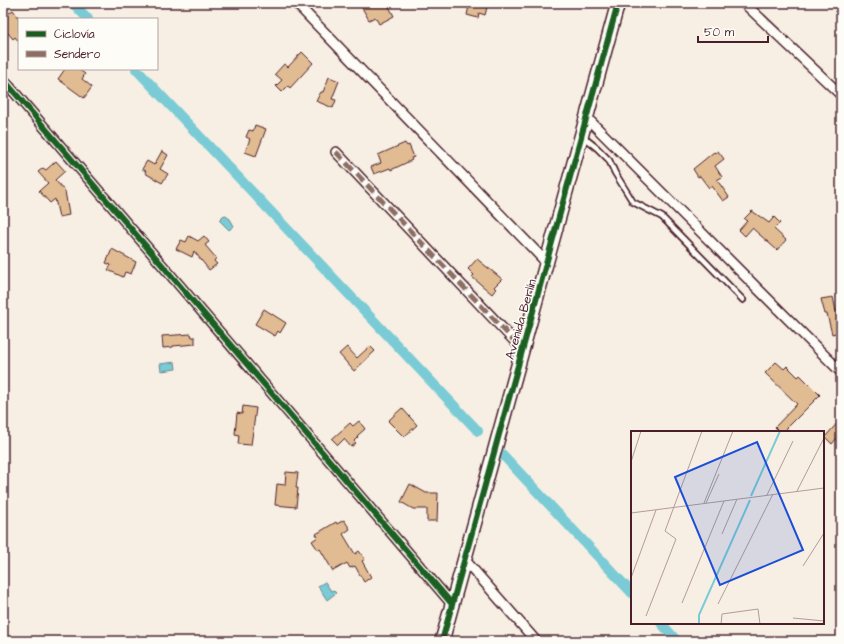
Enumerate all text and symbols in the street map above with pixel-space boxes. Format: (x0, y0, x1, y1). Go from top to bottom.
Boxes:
legend (18, 18, 158, 70)
scale bar (698, 18, 768, 44)
text: 50 m (704, 24, 735, 41)
text: Ciclovía (54, 26, 95, 43)
text: Sendero (54, 46, 100, 63)
street label: Avenida Berlín (501, 276, 541, 362)
inset map (631, 431, 824, 624)

